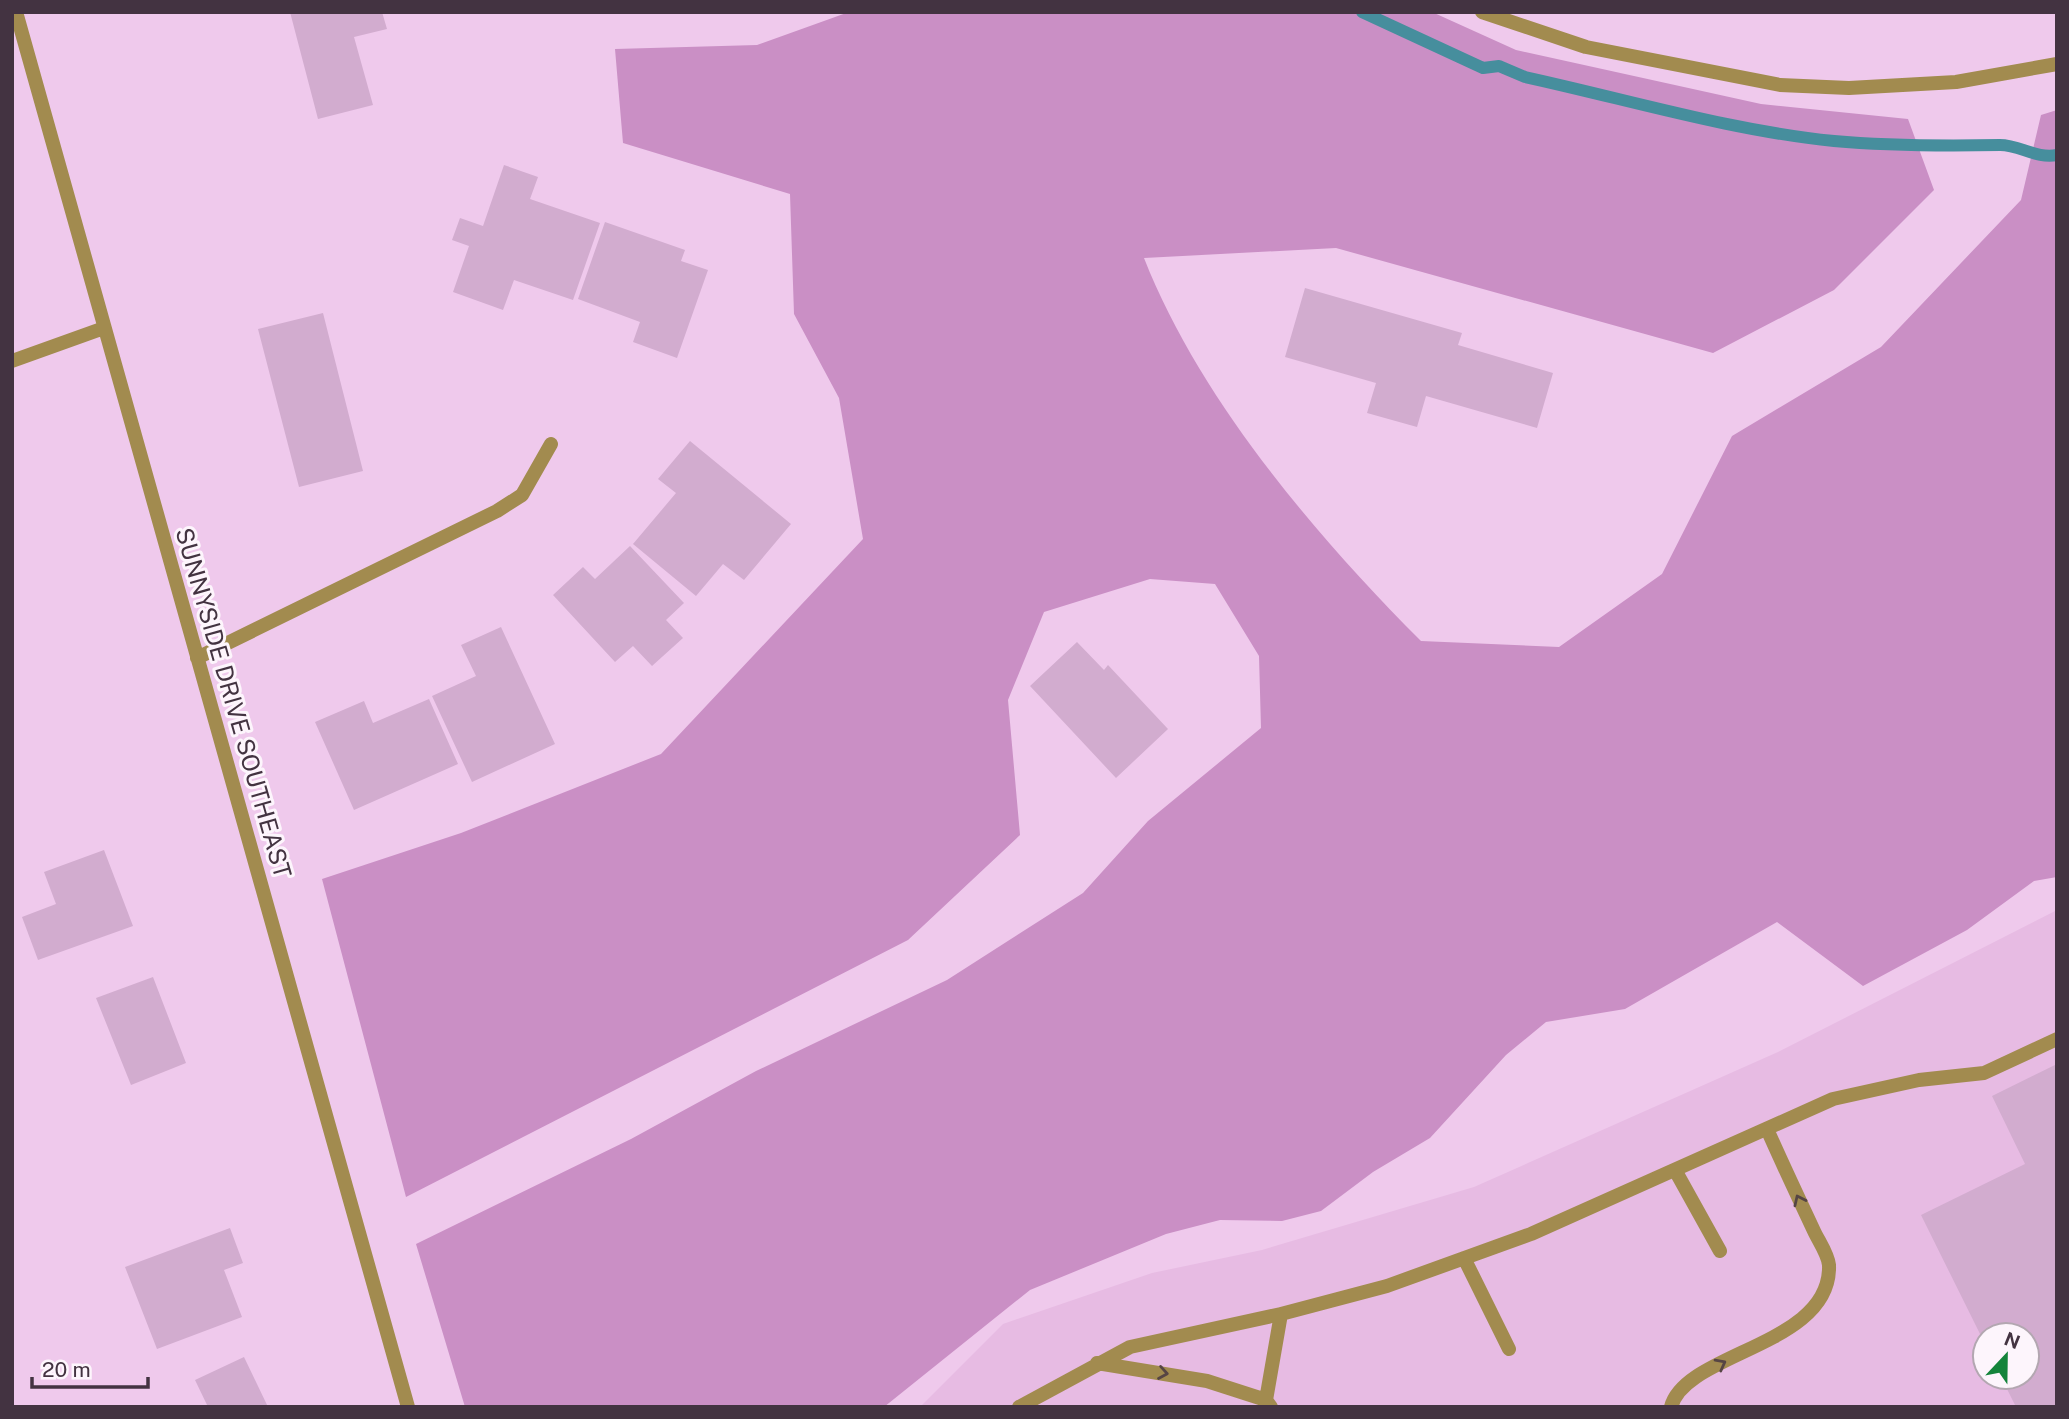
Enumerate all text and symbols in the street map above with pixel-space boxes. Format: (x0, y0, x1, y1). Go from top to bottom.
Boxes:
street label: SUNNYSIDE DRIVE SOUTHEAST (170, 524, 297, 881)
one-way arrow (1794, 1194, 1808, 1207)
north arrow (1971, 1321, 2041, 1391)
text: N (2001, 1327, 2023, 1353)
scale bar (32, 1346, 147, 1390)
text: 20 m (42, 1357, 91, 1382)
one-way arrow (1714, 1359, 1726, 1372)
one-way arrow (1157, 1365, 1169, 1380)

